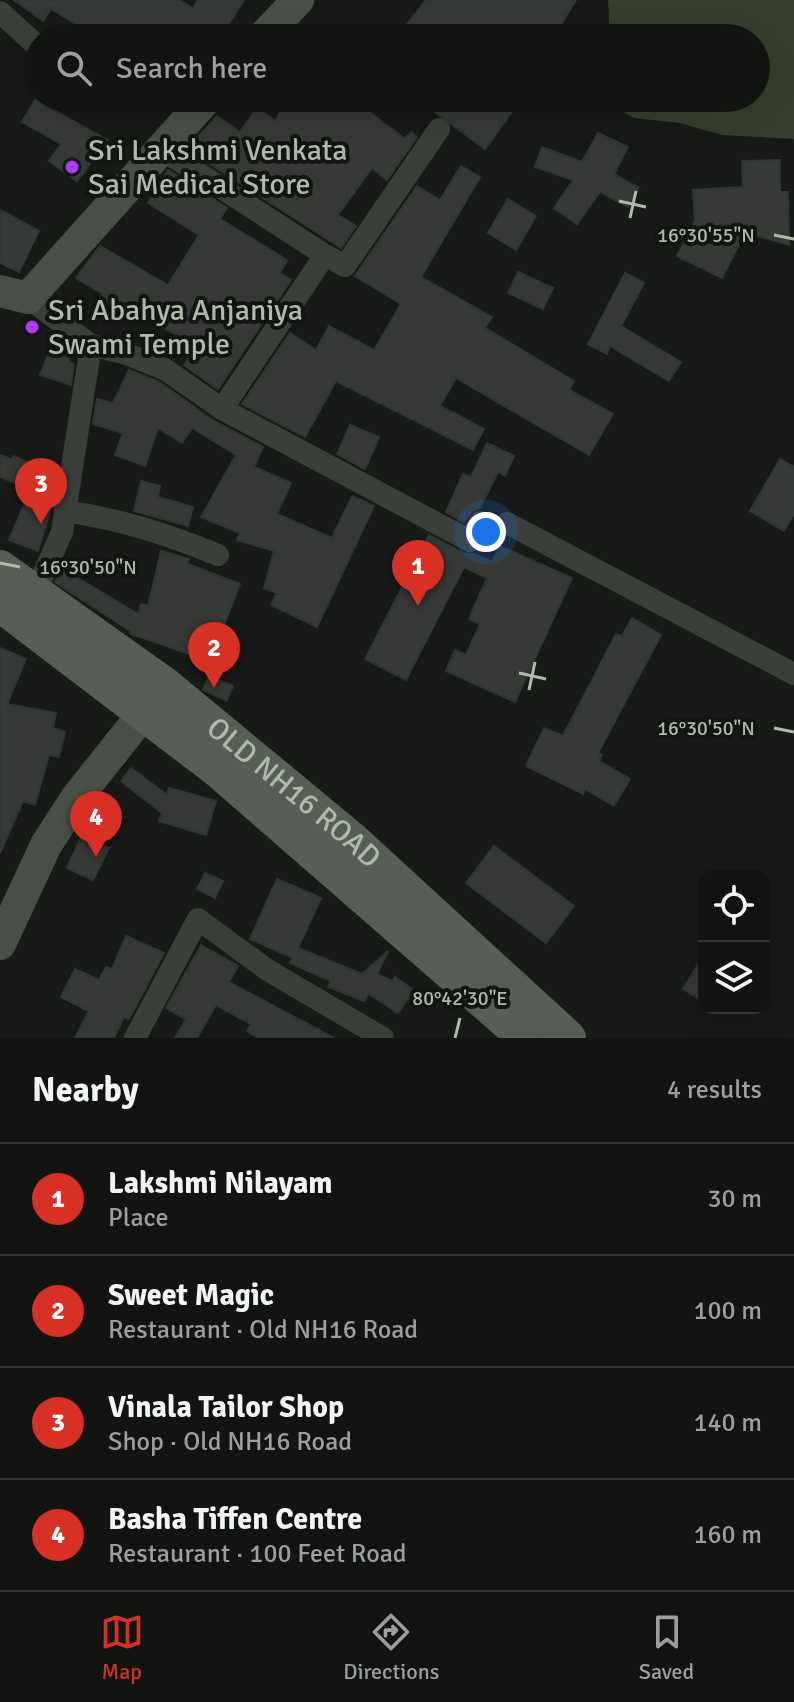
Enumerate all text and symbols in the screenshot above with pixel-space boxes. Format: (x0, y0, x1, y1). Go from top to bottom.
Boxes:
search box (24, 24, 770, 112)
icon: search (52, 46, 96, 90)
text: Search here (116, 50, 267, 87)
place label: Sri Lakshmi Venkata Sai Medical Store (88, 132, 347, 203)
marker: Sri Lakshmi Venkata Sai Medical Store (63, 158, 81, 176)
text: 16°30'55"N (657, 223, 755, 248)
place label: Sri Abahya Anjaniya Swami Temple (48, 292, 303, 363)
marker: Sri Abahya Anjaniya Swami Temple (23, 318, 41, 336)
pin: 3 (15, 458, 67, 524)
your location (466, 512, 506, 552)
pin: 1 (392, 540, 444, 606)
text: 16°30'50"N (39, 555, 137, 580)
pin: 2 (188, 622, 240, 688)
street label: OLD NH16 ROAD (199, 709, 388, 876)
text: 16°30'50"N (657, 716, 755, 741)
pin: 4 (70, 791, 122, 857)
map controls (698, 870, 770, 1014)
button: locate (698, 870, 770, 942)
button: layers (698, 942, 770, 1014)
text: 80°42'30"E (412, 986, 508, 1011)
text: Nearby (32, 1069, 139, 1111)
text: 4 results (667, 1074, 762, 1106)
text: Lakshmi Nilayam (108, 1165, 333, 1202)
text: 1 (51, 1183, 65, 1215)
text: 30 m (707, 1183, 762, 1215)
text: Place (108, 1202, 169, 1234)
text: Sweet Magic (108, 1277, 274, 1314)
text: 2 (51, 1295, 65, 1327)
text: 100 m (693, 1295, 762, 1327)
text: Restaurant · Old NH16 Road (108, 1314, 418, 1346)
text: Vinala Tailor Shop (108, 1389, 344, 1426)
text: 3 (51, 1407, 65, 1439)
text: 140 m (693, 1407, 762, 1439)
text: Shop · Old NH16 Road (108, 1426, 352, 1458)
text: Basha Tiffen Centre (108, 1501, 362, 1538)
text: 4 (51, 1519, 65, 1551)
text: 160 m (693, 1519, 762, 1551)
text: Restaurant · 100 Feet Road (108, 1538, 407, 1570)
tab: Map (100, 1610, 144, 1685)
tab: Directions (343, 1610, 439, 1685)
tab: Saved (639, 1610, 694, 1685)

